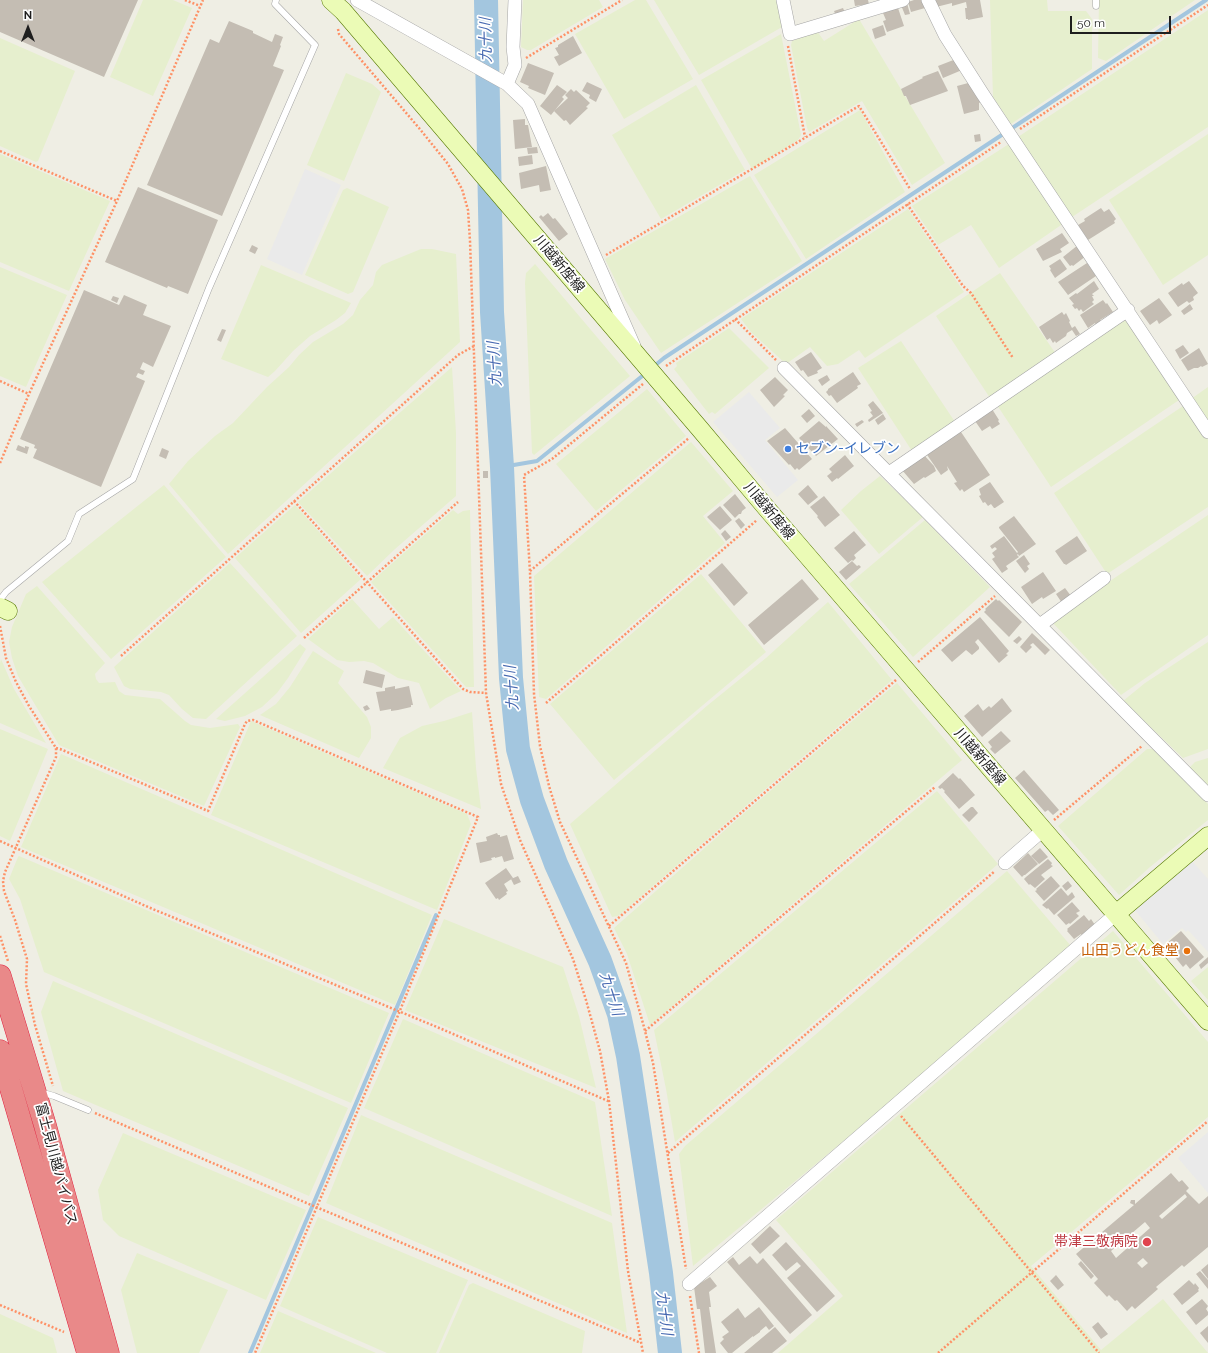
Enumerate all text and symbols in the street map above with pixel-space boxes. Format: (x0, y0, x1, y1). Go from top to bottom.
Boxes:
north arrow (8, 8, 48, 48)
scale bar (1072, 8, 1173, 34)
text: N (24, 9, 32, 22)
text: 50 m (1077, 16, 1105, 30)
water label: 九十川 (477, 17, 495, 63)
street label: 川越新座線 (530, 232, 588, 296)
water label: 九十川 (484, 341, 506, 387)
place label: セブン-イレブン (796, 441, 900, 457)
marker: セブン-イレブン (783, 444, 793, 454)
street label: 川越新座線 (740, 479, 798, 543)
water label: 九十川 (501, 665, 523, 711)
street label: 川越新座線 (951, 725, 1009, 789)
place label: 山田うどん食堂 (1081, 943, 1179, 959)
marker: 山田うどん食堂 (1182, 946, 1192, 956)
water label: 九十川 (595, 970, 627, 1018)
street label: 富士見川越バイパス (32, 1101, 80, 1227)
place label: 帯津三敬病院 (1054, 1234, 1138, 1250)
marker: 帯津三敬病院 (1141, 1236, 1153, 1248)
water label: 九十川 (652, 1289, 676, 1337)

